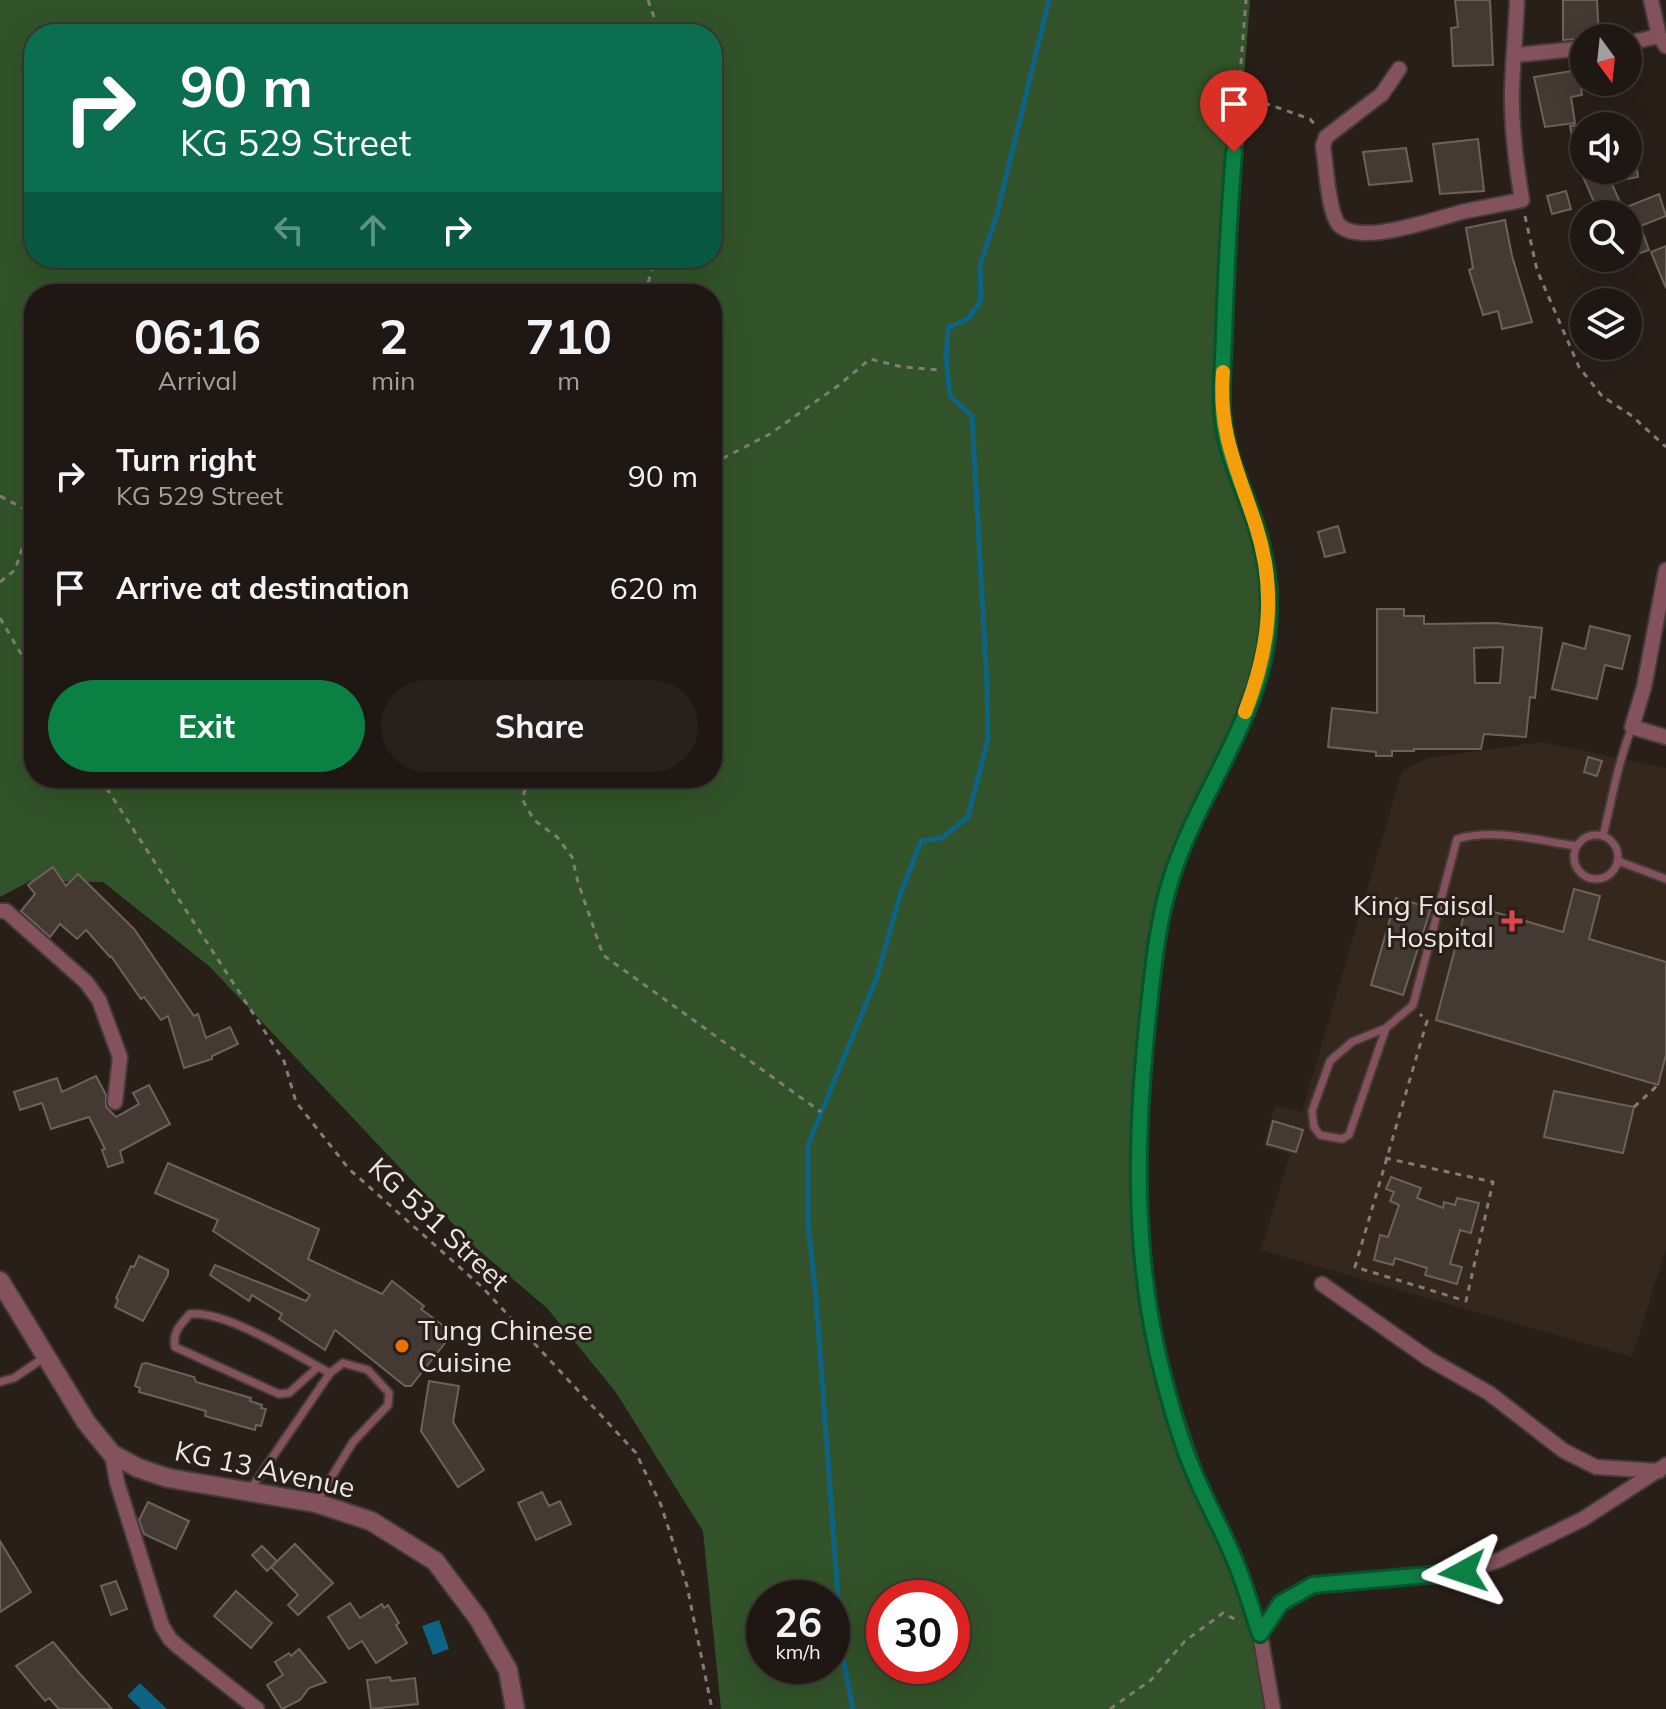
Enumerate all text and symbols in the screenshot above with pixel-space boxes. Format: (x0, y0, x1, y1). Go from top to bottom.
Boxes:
north arrow (1570, 24, 1642, 96)
map controls (1570, 24, 1642, 360)
text: 90 m (180, 51, 313, 121)
icon: right (48, 56, 152, 160)
pin (1200, 70, 1268, 152)
icon: arrive (1212, 82, 1256, 126)
button: sound (1570, 112, 1642, 184)
text: KG 529 Street (180, 120, 411, 165)
button: search (1570, 200, 1642, 272)
icon: left (267, 208, 311, 252)
icon: ahead (351, 208, 395, 252)
icon: right (435, 208, 479, 252)
button: layers (1570, 288, 1642, 360)
text: 06:16 (134, 306, 261, 366)
text: 2 (379, 306, 408, 366)
text: 710 (526, 306, 612, 366)
text: Arrival (158, 364, 237, 397)
text: min (371, 364, 415, 397)
text: m (557, 364, 580, 397)
text: Turn right (116, 441, 256, 479)
icon: right (48, 454, 92, 498)
text: 90 m (628, 457, 698, 495)
text: KG 529 Street (116, 479, 283, 512)
icon: arrive (48, 566, 92, 610)
text: Arrive at destination (116, 569, 410, 607)
text: 620 m (610, 569, 698, 607)
button: Exit (48, 680, 365, 772)
button: Share (381, 680, 698, 772)
place label: King Faisal Hospital (1353, 887, 1494, 954)
marker: King Faisal Hospital (1501, 910, 1523, 932)
street label: KG 531 Street (362, 1150, 517, 1298)
place label: Tung Chinese Cuisine (418, 1312, 593, 1379)
marker: Tung Chinese Cuisine (393, 1337, 411, 1355)
street label: KG 13 Avenue (172, 1432, 358, 1505)
position arrow (1421, 1530, 1505, 1614)
speed limit sign: 30 (866, 1580, 970, 1684)
text: 26 (774, 1597, 822, 1647)
text: km/h (775, 1639, 821, 1664)

